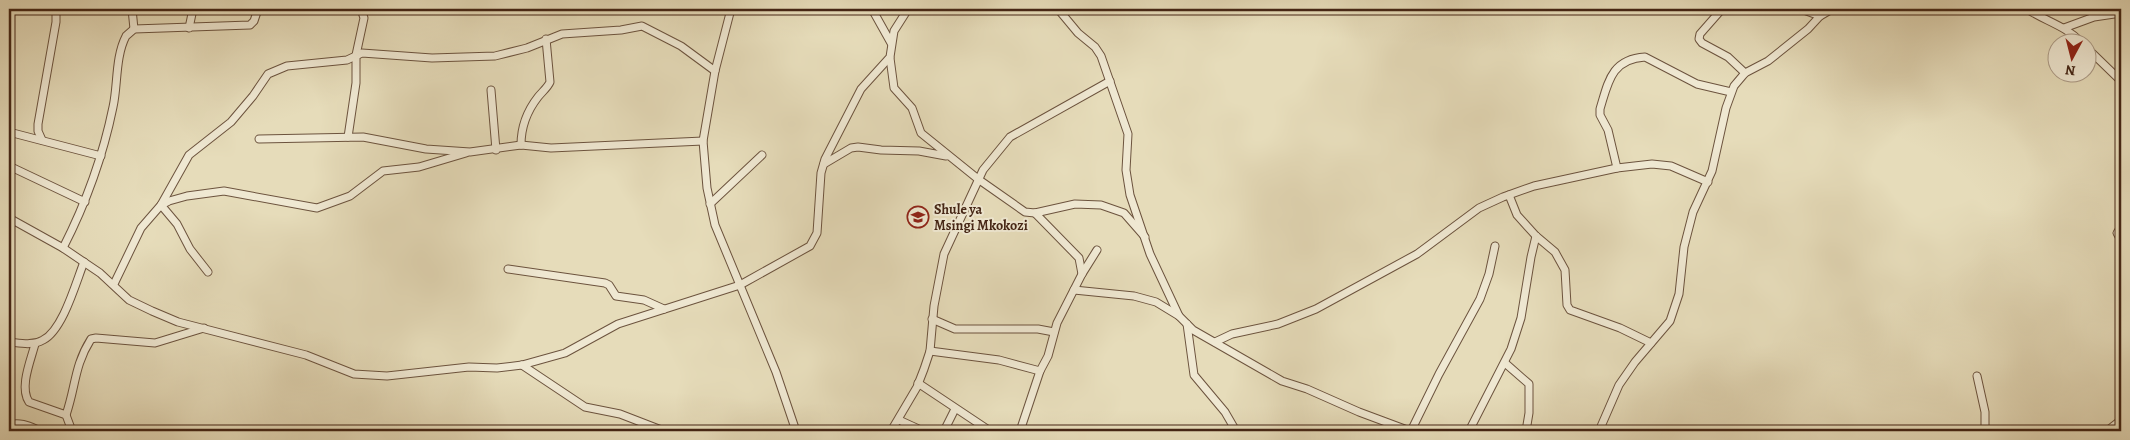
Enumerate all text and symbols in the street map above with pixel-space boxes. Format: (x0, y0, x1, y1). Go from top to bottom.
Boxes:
north arrow (2048, 32, 2098, 82)
text: N (2064, 60, 2077, 80)
place label: Shule ya Msingi Mkokozi (934, 200, 1028, 235)
school or university icon: Shule ya Msingi Mkokozi (906, 205, 930, 229)

